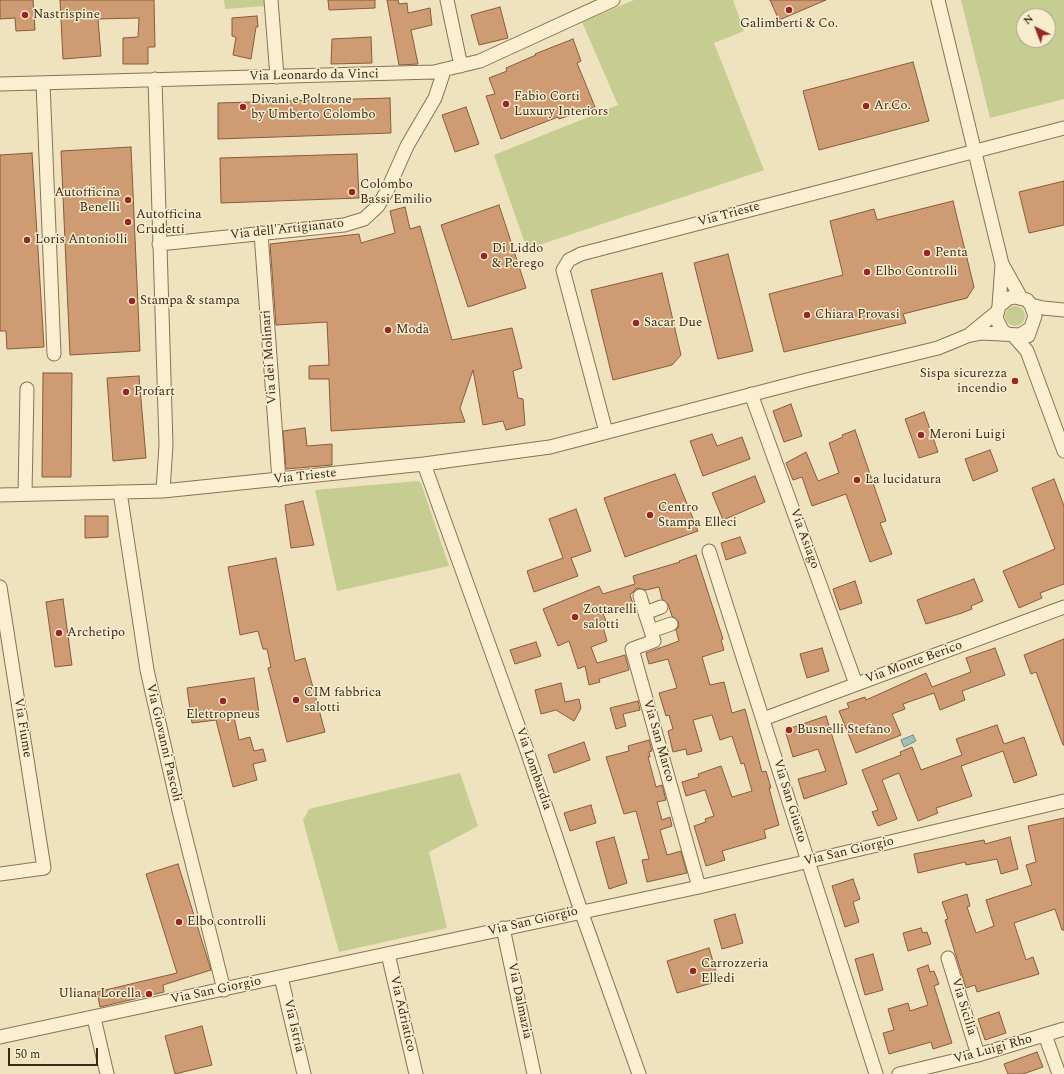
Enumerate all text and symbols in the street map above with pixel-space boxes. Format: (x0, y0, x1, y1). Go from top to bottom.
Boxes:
marker: Galimberti & Co. (784, 5, 794, 15)
place label: Nastrispine (33, 7, 100, 23)
north arrow (1016, 8, 1056, 48)
marker: Nastrispine (20, 10, 30, 20)
text: N (1019, 10, 1037, 29)
place label: Galimberti & Co. (740, 16, 838, 32)
street label: Via Leonardo da Vinci (249, 67, 379, 85)
place label: Fabio Corti Luxury Interiors (514, 89, 608, 120)
place label: Divani e Poltrone by Umberto Colombo (251, 92, 375, 123)
place label: Ar.Co. (874, 98, 911, 114)
marker: Fabio Corti Luxury Interiors (501, 99, 511, 109)
marker: Ar.Co. (861, 101, 871, 111)
marker: Divani e Poltrone by Umberto Colombo (238, 102, 248, 112)
place label: Colombo Bassi Emilio (360, 177, 432, 208)
place label: Autofficina Benelli (54, 185, 120, 216)
marker: Colombo Bassi Emilio (347, 187, 357, 197)
marker: Autofficina Benelli (123, 195, 133, 205)
street label: Via Trieste (696, 199, 762, 231)
place label: Autofficina Crudetti (136, 207, 202, 238)
street label: Via dell'Artigianato (229, 216, 345, 244)
marker: Autofficina Crudetti (123, 217, 133, 227)
place label: Loris Antoniolli (35, 232, 128, 248)
marker: Loris Antoniolli (22, 235, 32, 245)
place label: Di Liddo & Perego (492, 241, 544, 272)
place label: Penta (935, 245, 968, 261)
marker: Penta (922, 248, 932, 258)
marker: Di Liddo & Perego (479, 251, 489, 261)
place label: Elbo Controlli (875, 264, 958, 280)
marker: Elbo Controlli (862, 267, 872, 277)
place label: Stampa & stampa (140, 293, 240, 309)
marker: Stampa & stampa (127, 296, 137, 306)
place label: Chiara Provasi (815, 307, 900, 323)
street label: Via dei Molinari (259, 309, 281, 405)
marker: Chiara Provasi (802, 310, 812, 320)
place label: Sacar Due (644, 315, 702, 331)
marker: Sacar Due (631, 318, 641, 328)
place label: Modà (396, 322, 429, 338)
marker: Modà (383, 325, 393, 335)
place label: Sispa sicurezza incendio (920, 366, 1007, 397)
marker: Sispa sicurezza incendio (1010, 376, 1020, 386)
place label: Profart (134, 384, 175, 400)
marker: Profart (121, 387, 131, 397)
place label: Meroni Luigi (929, 427, 1006, 443)
marker: Meroni Luigi (916, 430, 926, 440)
street label: Via Trieste (273, 466, 337, 488)
place label: La lucidatura (865, 472, 941, 488)
marker: La lucidatura (852, 475, 862, 485)
place label: Centro Stampa Elleci (658, 500, 737, 531)
street label: Via Asiago (786, 507, 822, 571)
marker: Centro Stampa Elleci (645, 510, 655, 520)
place label: Zottarelli salotti (583, 602, 637, 633)
marker: Zottarelli salotti (570, 612, 580, 622)
place label: Archetipo (67, 625, 125, 641)
marker: Archetipo (54, 628, 64, 638)
street label: Via Monte Berico (863, 638, 965, 688)
street label: Via Giovanni Pascoli (142, 683, 184, 803)
place label: CIM fabbrica salotti (304, 685, 381, 716)
marker: CIM fabbrica salotti (291, 695, 301, 705)
marker: Elettropneus (218, 696, 228, 706)
street label: Via Fiume (10, 697, 34, 759)
street label: Via San Marco (639, 698, 677, 784)
place label: Elettropneus (186, 707, 260, 723)
place label: Busnelli Stefano (797, 722, 891, 738)
marker: Busnelli Stefano (784, 725, 794, 735)
street label: Via Lombardia (512, 726, 554, 812)
street label: Via San Giusto (769, 758, 809, 844)
street label: Via San Giorgio (802, 834, 896, 870)
street label: Via San Giorgio (486, 904, 580, 940)
place label: Elbo controlli (187, 914, 266, 930)
marker: Elbo controlli (174, 917, 184, 927)
place label: Carrozzeria Elledi (701, 956, 768, 987)
street label: Via Dalmazia (503, 961, 535, 1041)
marker: Carrozzeria Elledi (688, 966, 698, 976)
street label: Via San Giorgio (169, 974, 263, 1008)
street label: Via Adriatico (386, 974, 418, 1054)
street label: Via Sicilia (947, 977, 979, 1037)
place label: Uliana Lorella (59, 986, 141, 1002)
marker: Uliana Lorella (144, 989, 154, 999)
street label: Via Istria (279, 998, 307, 1054)
street label: Via Luigi Rho (952, 1032, 1034, 1068)
scale bar (10, 1040, 100, 1066)
text: 50 m (15, 1045, 40, 1064)

